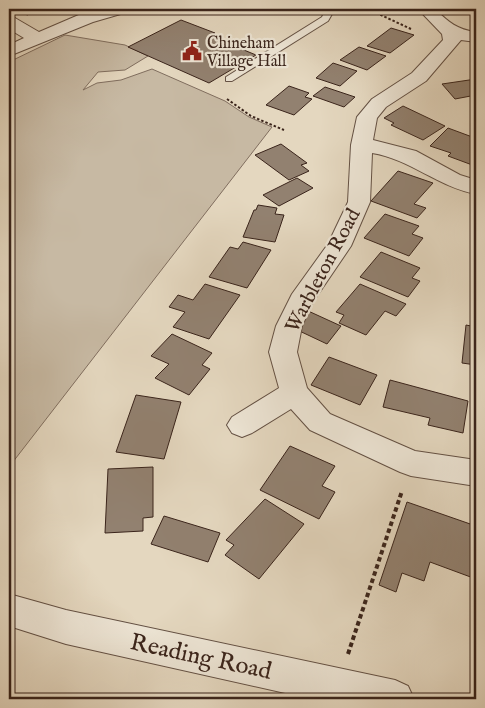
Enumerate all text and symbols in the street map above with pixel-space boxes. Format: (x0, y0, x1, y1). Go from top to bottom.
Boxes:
place label: Chineham Village Hall (206, 34, 287, 72)
public building icon: Chineham Village Hall (181, 40, 203, 62)
street label: Warbleton Road (280, 204, 367, 337)
street label: Reading Road (127, 627, 275, 688)

